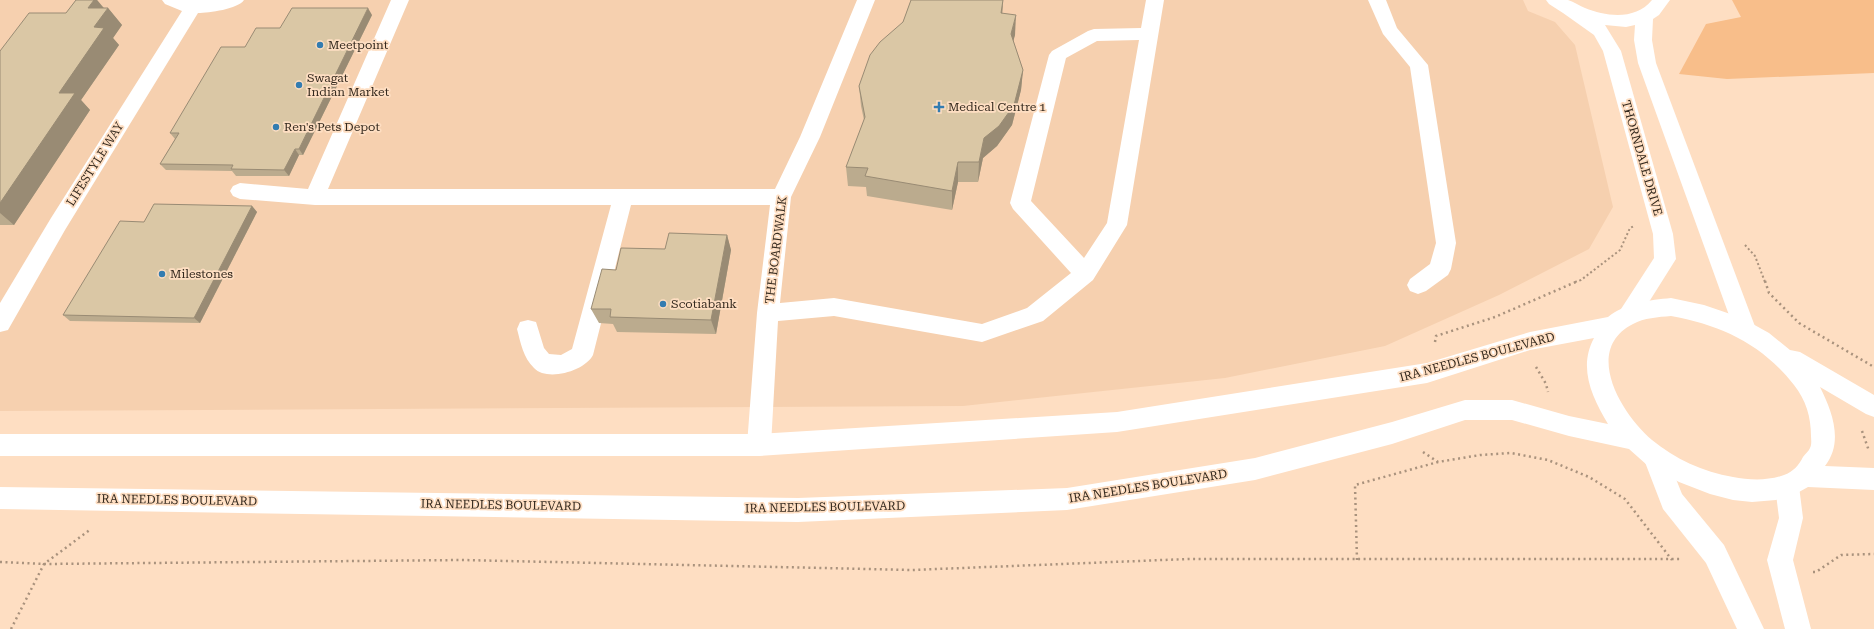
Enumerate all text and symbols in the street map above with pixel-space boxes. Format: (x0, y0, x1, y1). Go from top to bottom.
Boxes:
place label: Meetpoint (328, 38, 389, 52)
marker: Meetpoint (315, 40, 325, 50)
place label: Swagat Indian Market (307, 71, 390, 99)
marker: Swagat Indian Market (294, 80, 304, 90)
street label: THORNDALE DRIVE (1619, 99, 1665, 217)
place label: Medical Centre 1 (948, 100, 1046, 114)
marker: Medical Centre 1 (933, 101, 945, 113)
street label: LIFESTYLE WAY (64, 119, 127, 209)
place label: Ren's Pets Depot (284, 120, 380, 134)
marker: Ren's Pets Depot (271, 122, 281, 132)
street label: THE BOARDWALK (762, 195, 790, 305)
place label: Milestones (170, 267, 233, 281)
marker: Milestones (157, 269, 167, 279)
place label: Scotiabank (671, 297, 737, 311)
marker: Scotiabank (658, 299, 668, 309)
street label: IRA NEEDLES BOULEVARD (1398, 330, 1556, 384)
street label: IRA NEEDLES BOULEVARD (1068, 467, 1228, 505)
street label: IRA NEEDLES BOULEVARD (97, 492, 257, 508)
street label: IRA NEEDLES BOULEVARD (421, 497, 581, 513)
street label: IRA NEEDLES BOULEVARD (745, 499, 905, 515)

